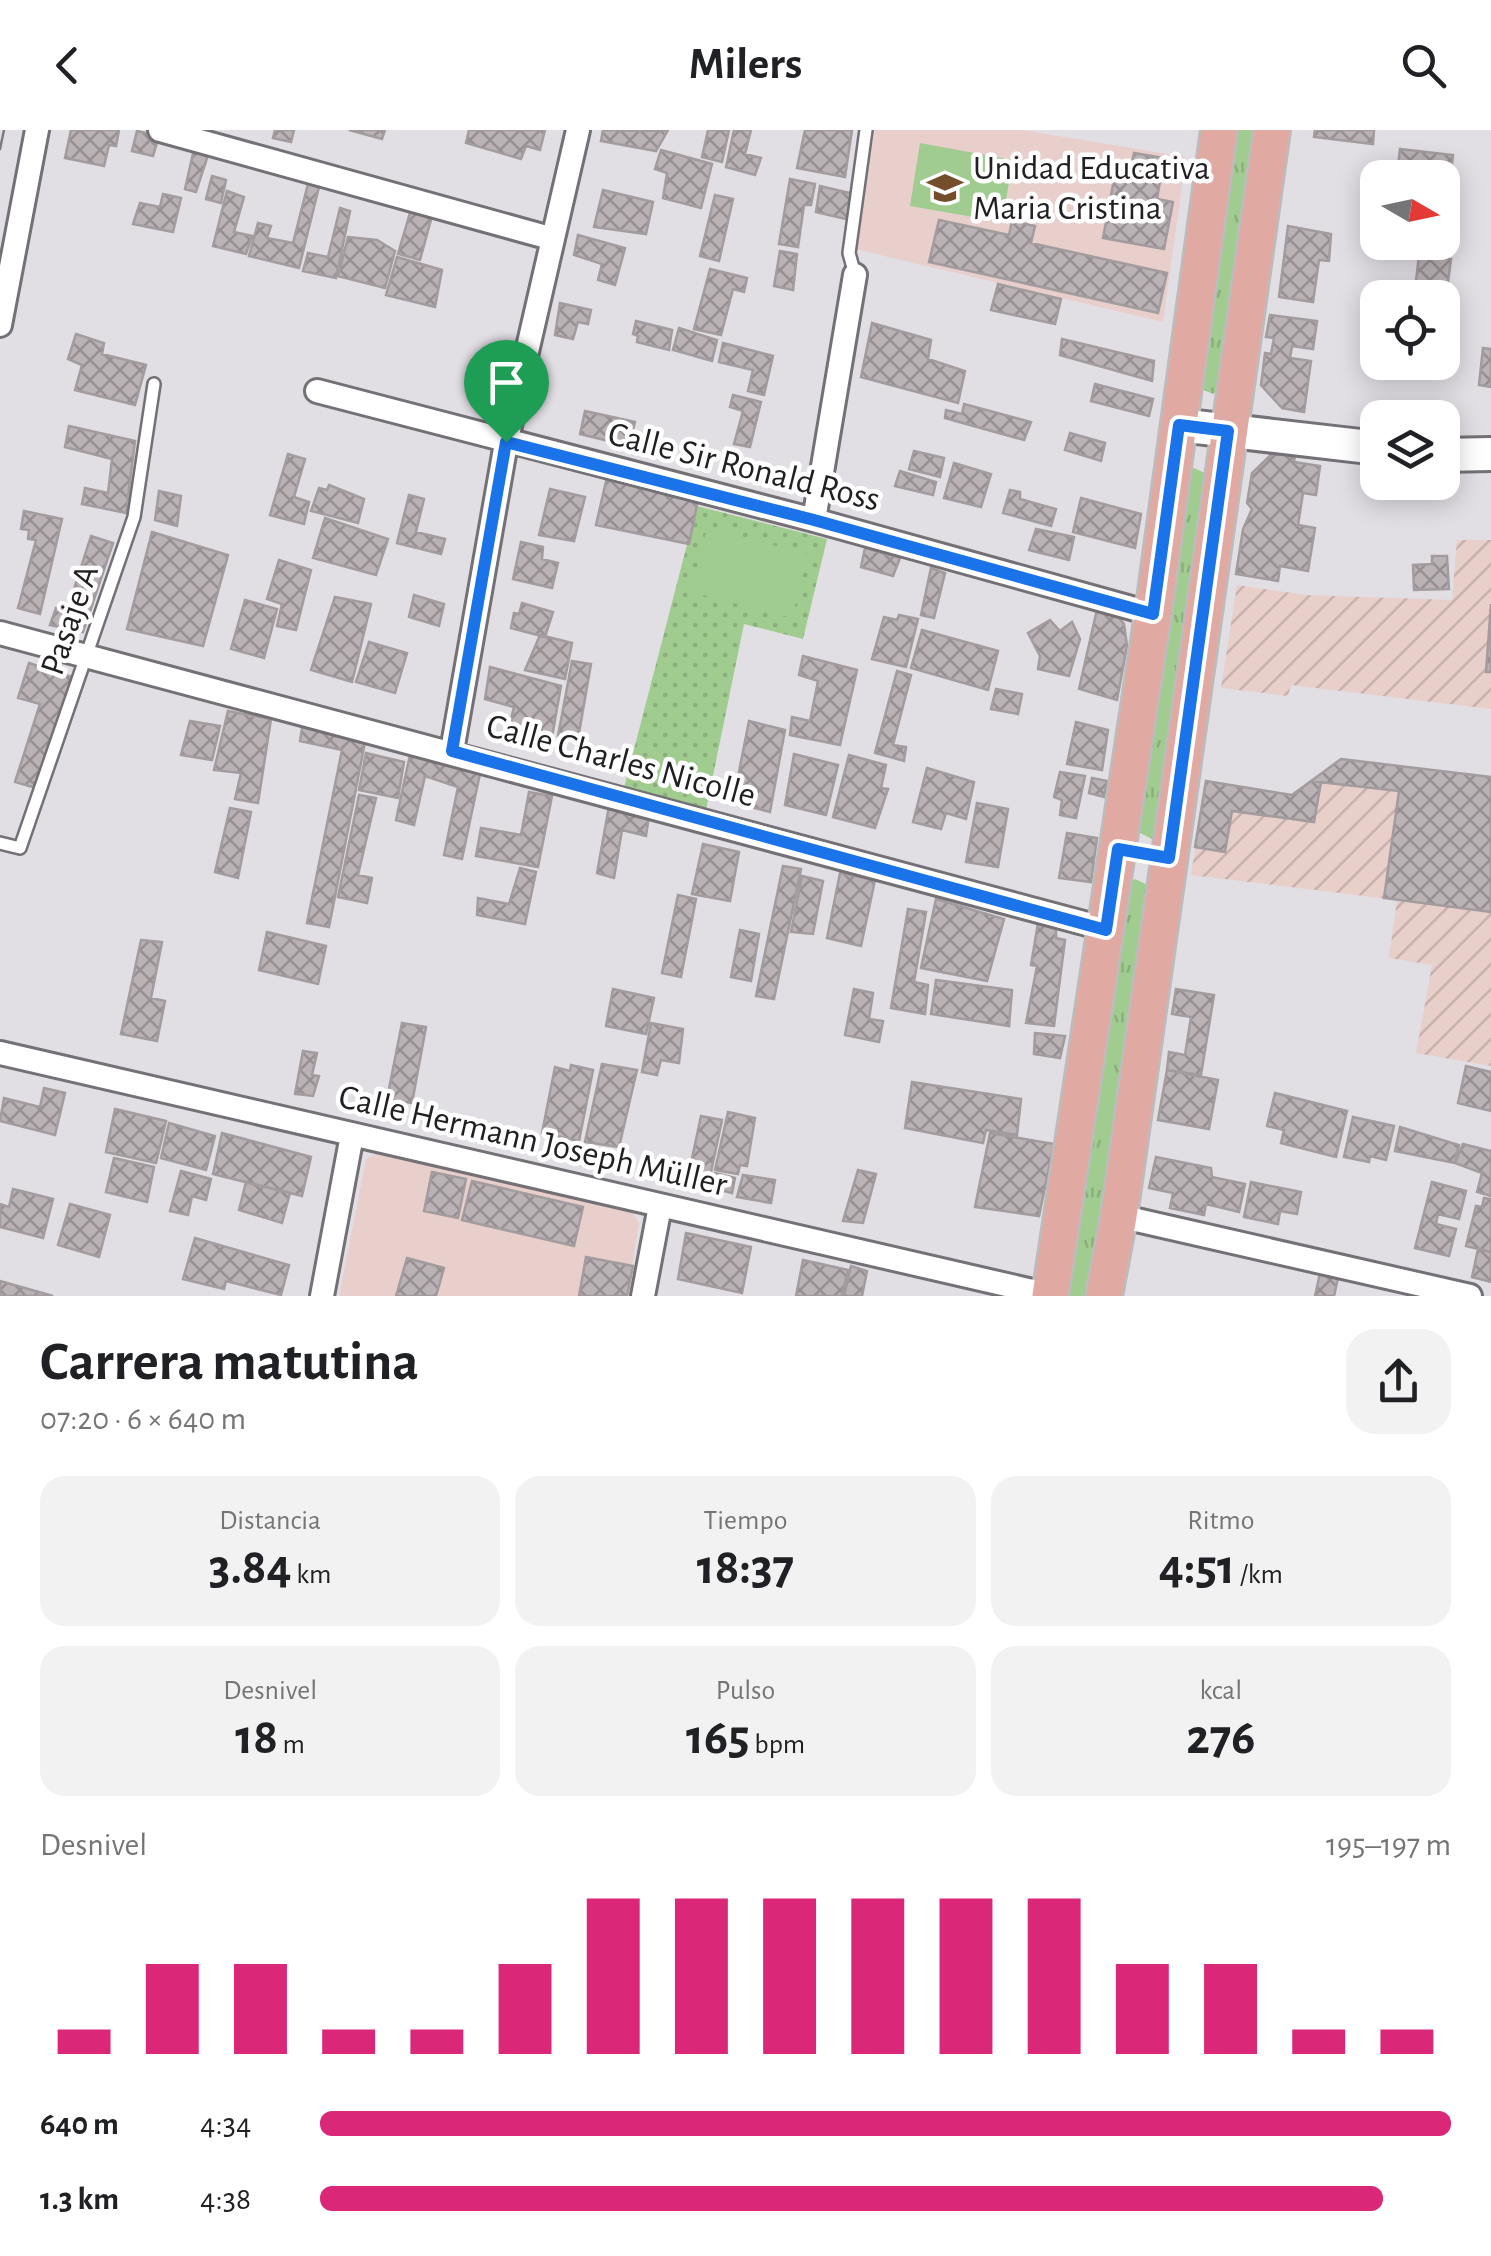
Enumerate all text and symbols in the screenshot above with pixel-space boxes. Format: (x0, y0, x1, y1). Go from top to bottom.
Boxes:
icon: back (40, 38, 95, 93)
icon: search (1396, 38, 1451, 93)
text: Milers (689, 42, 802, 87)
place label: Unidad Educativa Maria Cristina (973, 151, 1210, 226)
north arrow (1360, 160, 1460, 260)
map controls (1360, 160, 1460, 500)
school or university icon: Unidad Educativa Maria Cristina (926, 169, 964, 207)
button: locate (1360, 280, 1460, 380)
pin (464, 340, 549, 443)
icon: arrive (479, 355, 534, 410)
button: layers (1360, 400, 1460, 500)
street label: Calle Sir Ronald Ross (605, 416, 883, 518)
street label: Pasaje A (35, 560, 105, 680)
street label: Calle Charles Nicolle (483, 708, 759, 814)
street label: Calle Hermann Joseph Müller (335, 1079, 731, 1203)
button: share (1346, 1329, 1451, 1434)
text: Carrera matutina (40, 1335, 419, 1390)
text: 07:20 · 6 × 640 m (40, 1403, 246, 1435)
text: Distancia (219, 1507, 321, 1535)
text: Tiempo (704, 1507, 787, 1535)
text: Ritmo (1187, 1507, 1255, 1535)
text: 3.84 (209, 1543, 292, 1593)
text: 18:37 (697, 1543, 794, 1593)
text: 4:51 (1159, 1543, 1235, 1593)
text: km (292, 1561, 331, 1589)
text: /km (1235, 1561, 1283, 1589)
text: Desnivel (223, 1677, 317, 1705)
text: Pulso (716, 1677, 775, 1705)
text: kcal (1199, 1677, 1242, 1705)
text: 18 (235, 1713, 278, 1763)
text: 165 (686, 1713, 750, 1763)
text: 276 (1186, 1713, 1255, 1763)
text: m (278, 1731, 305, 1759)
text: bpm (750, 1731, 805, 1759)
text: Desnivel (40, 1829, 147, 1861)
text: 195–197 m (1326, 1829, 1451, 1861)
text: 640 m (40, 2108, 119, 2140)
text: 4:34 (200, 2108, 251, 2140)
text: 1.3 km (40, 2183, 119, 2215)
text: 4:38 (200, 2183, 251, 2215)

